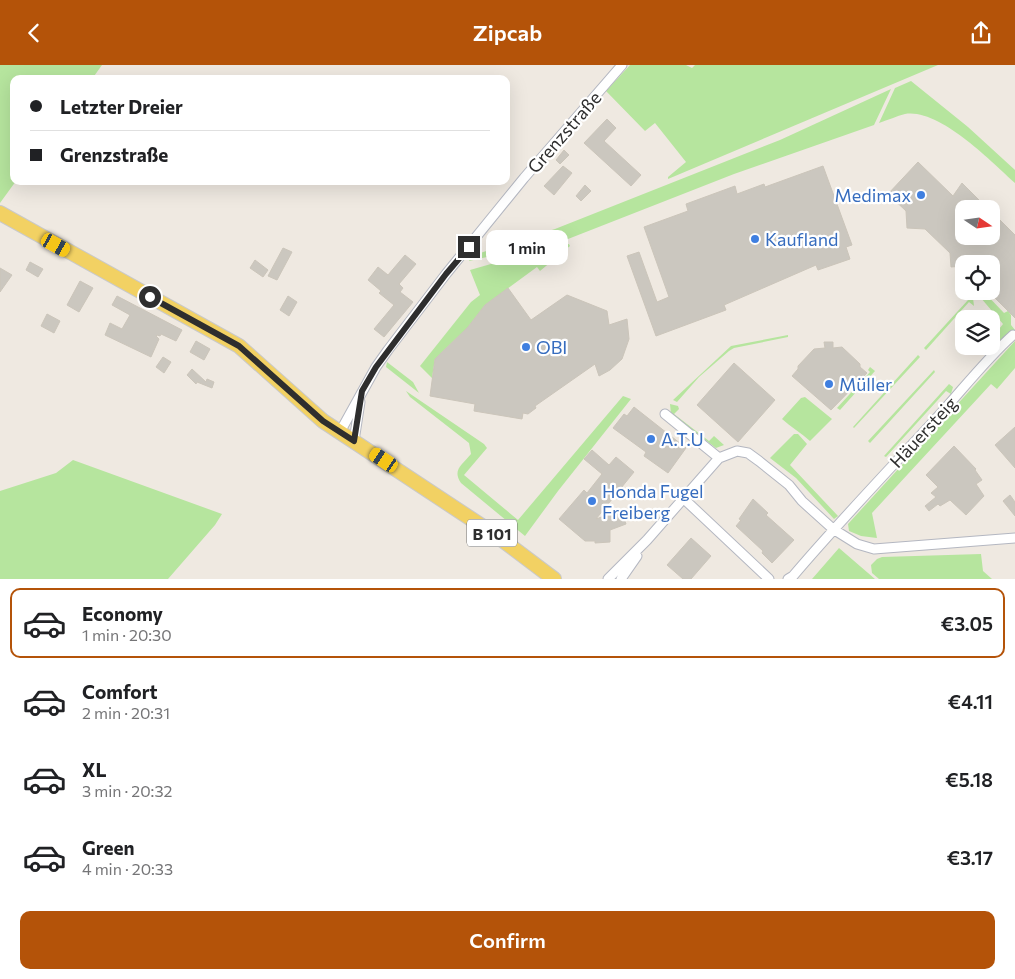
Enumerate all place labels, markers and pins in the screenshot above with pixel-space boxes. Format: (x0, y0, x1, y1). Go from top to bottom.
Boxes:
place label: Medimax (835, 184, 911, 206)
marker: Medimax (915, 189, 927, 201)
place label: Kaufland (765, 228, 838, 250)
marker: Kaufland (749, 233, 761, 245)
place label: OBI (536, 336, 567, 358)
marker: OBI (520, 341, 532, 353)
place label: Müller (839, 373, 892, 395)
marker: Müller (823, 378, 835, 390)
place label: A.T.U (661, 428, 704, 450)
marker: A.T.U (645, 433, 657, 445)
place label: Honda Fugel Freiberg (602, 480, 704, 523)
marker: Honda Fugel Freiberg (586, 495, 598, 507)

